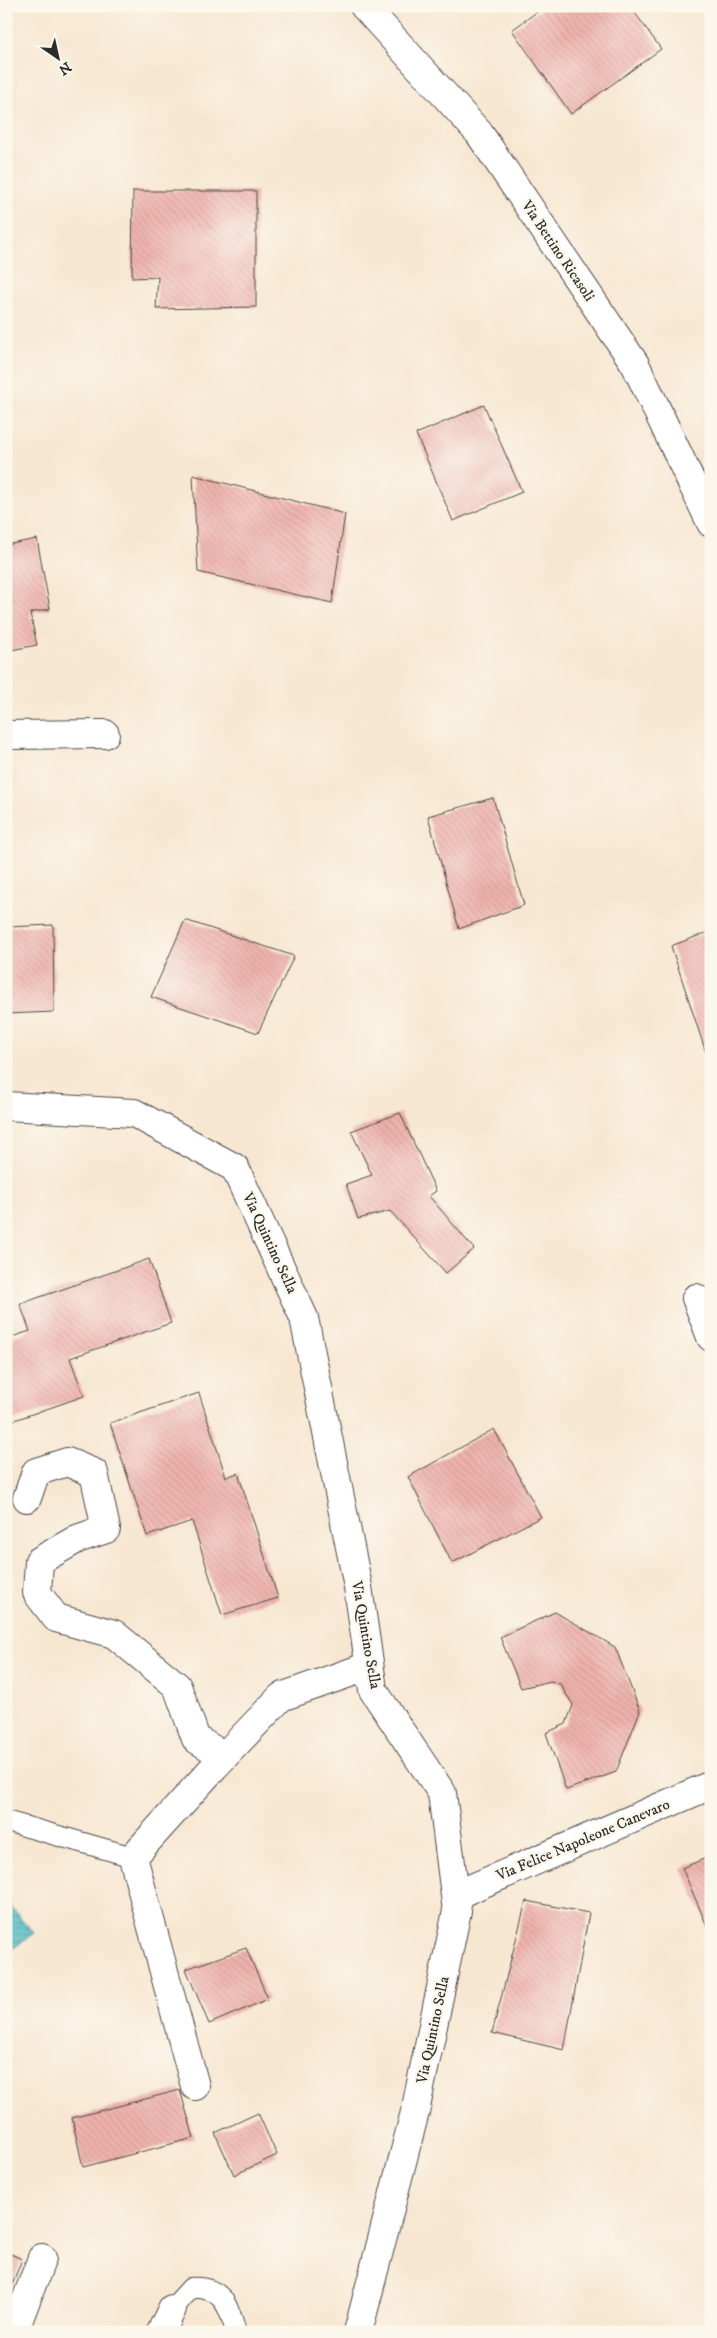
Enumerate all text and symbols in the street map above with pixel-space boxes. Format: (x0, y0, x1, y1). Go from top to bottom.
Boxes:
north arrow (32, 32, 82, 82)
text: N (54, 57, 75, 79)
street label: Via Bettino Ricasoli (517, 196, 599, 305)
street label: Via Quintino Sella (238, 1189, 302, 1297)
street label: Via Quintino Sella (347, 1579, 385, 1691)
street label: Via Felice Napoleone Canevaro (492, 1795, 673, 1886)
street label: Via Quintino Sella (412, 1974, 454, 2086)

